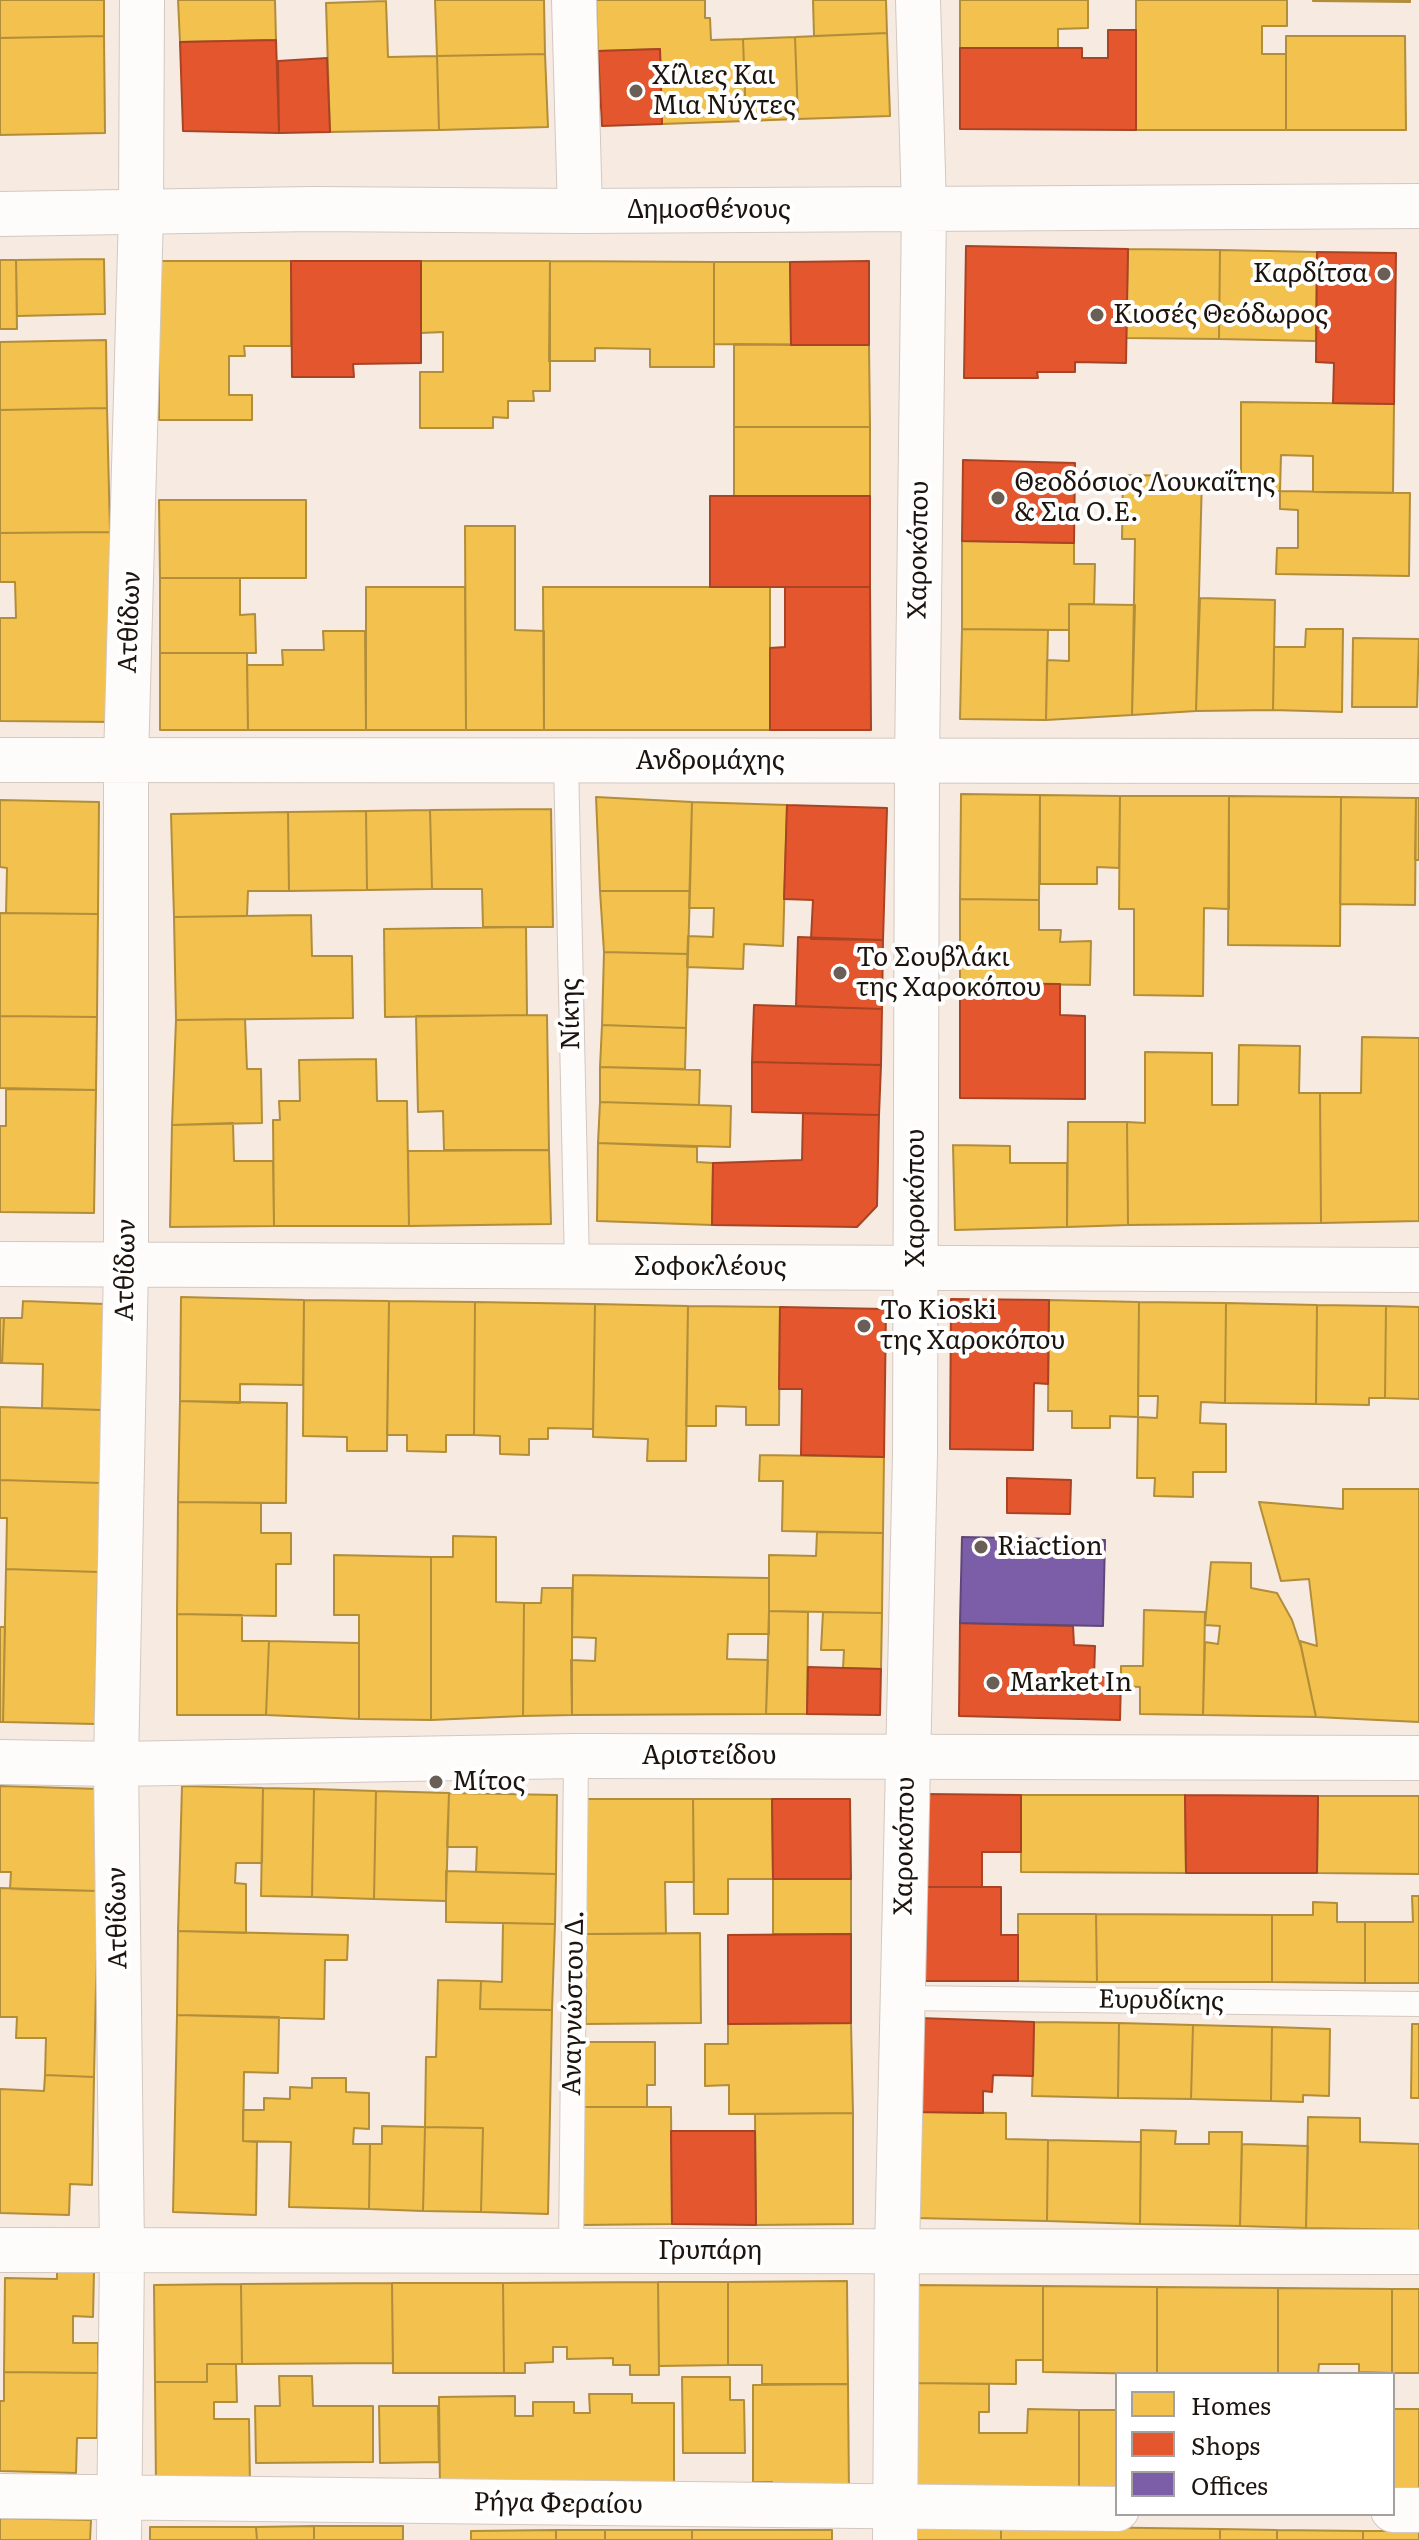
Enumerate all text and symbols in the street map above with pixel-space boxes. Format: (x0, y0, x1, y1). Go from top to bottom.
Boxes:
place label: Χίλιες Και Μια Νύχτες (652, 60, 796, 122)
marker: Χίλιες Και Μια Νύχτες (627, 82, 645, 100)
street label: Δημοσθένους (627, 194, 791, 226)
place label: Καρδίτσα (1253, 258, 1368, 290)
marker: Καρδίτσα (1375, 265, 1393, 283)
place label: Κιοσές Θεόδωρος (1113, 299, 1328, 331)
marker: Κιοσές Θεόδωρος (1088, 306, 1106, 324)
place label: Θεοδόσιος Λουκαΐτης & Σια Ο.Ε. (1014, 467, 1275, 528)
street label: Χαροκόπου (902, 481, 936, 619)
marker: Θεοδόσιος Λουκαΐτης & Σια Ο.Ε. (989, 489, 1007, 507)
street label: Ατθίδων (113, 570, 147, 674)
street label: Ανδρομάχης (635, 745, 785, 777)
place label: Το Σουβλάκι της Χαροκόπου (856, 942, 1041, 1004)
marker: Το Σουβλάκι της Χαροκόπου (831, 964, 849, 982)
street label: Νίκης (555, 978, 587, 1050)
street label: Χαροκόπου (900, 1129, 932, 1267)
street label: Ατθίδων (110, 1218, 142, 1322)
street label: Σοφοκλέους (634, 1251, 786, 1283)
place label: Το Kioski της Χαροκόπου (880, 1295, 1065, 1356)
marker: Το Kioski της Χαροκόπου (855, 1317, 873, 1335)
place label: Riaction (997, 1531, 1103, 1563)
marker: Riaction (972, 1538, 990, 1556)
place label: Market In (1009, 1667, 1132, 1699)
marker: Market In (984, 1674, 1002, 1692)
street label: Αριστείδου (642, 1740, 776, 1772)
place label: Μίτος (452, 1766, 525, 1798)
marker: Μίτος (427, 1773, 445, 1791)
street label: Χαροκόπου (888, 1777, 922, 1915)
street label: Ατθίδων (102, 1866, 134, 1970)
street label: Αναγνώστου Δ. (557, 1910, 591, 2096)
street label: Ευρυδίκης (1098, 1984, 1224, 2018)
street label: Γρυπάρη (658, 2235, 762, 2267)
legend (1115, 2372, 1395, 2516)
text: Homes (1191, 2387, 1271, 2422)
text: Shops (1191, 2427, 1260, 2462)
text: Offices (1191, 2467, 1268, 2502)
street label: Ρήγα Φεραίου (473, 2487, 643, 2521)

